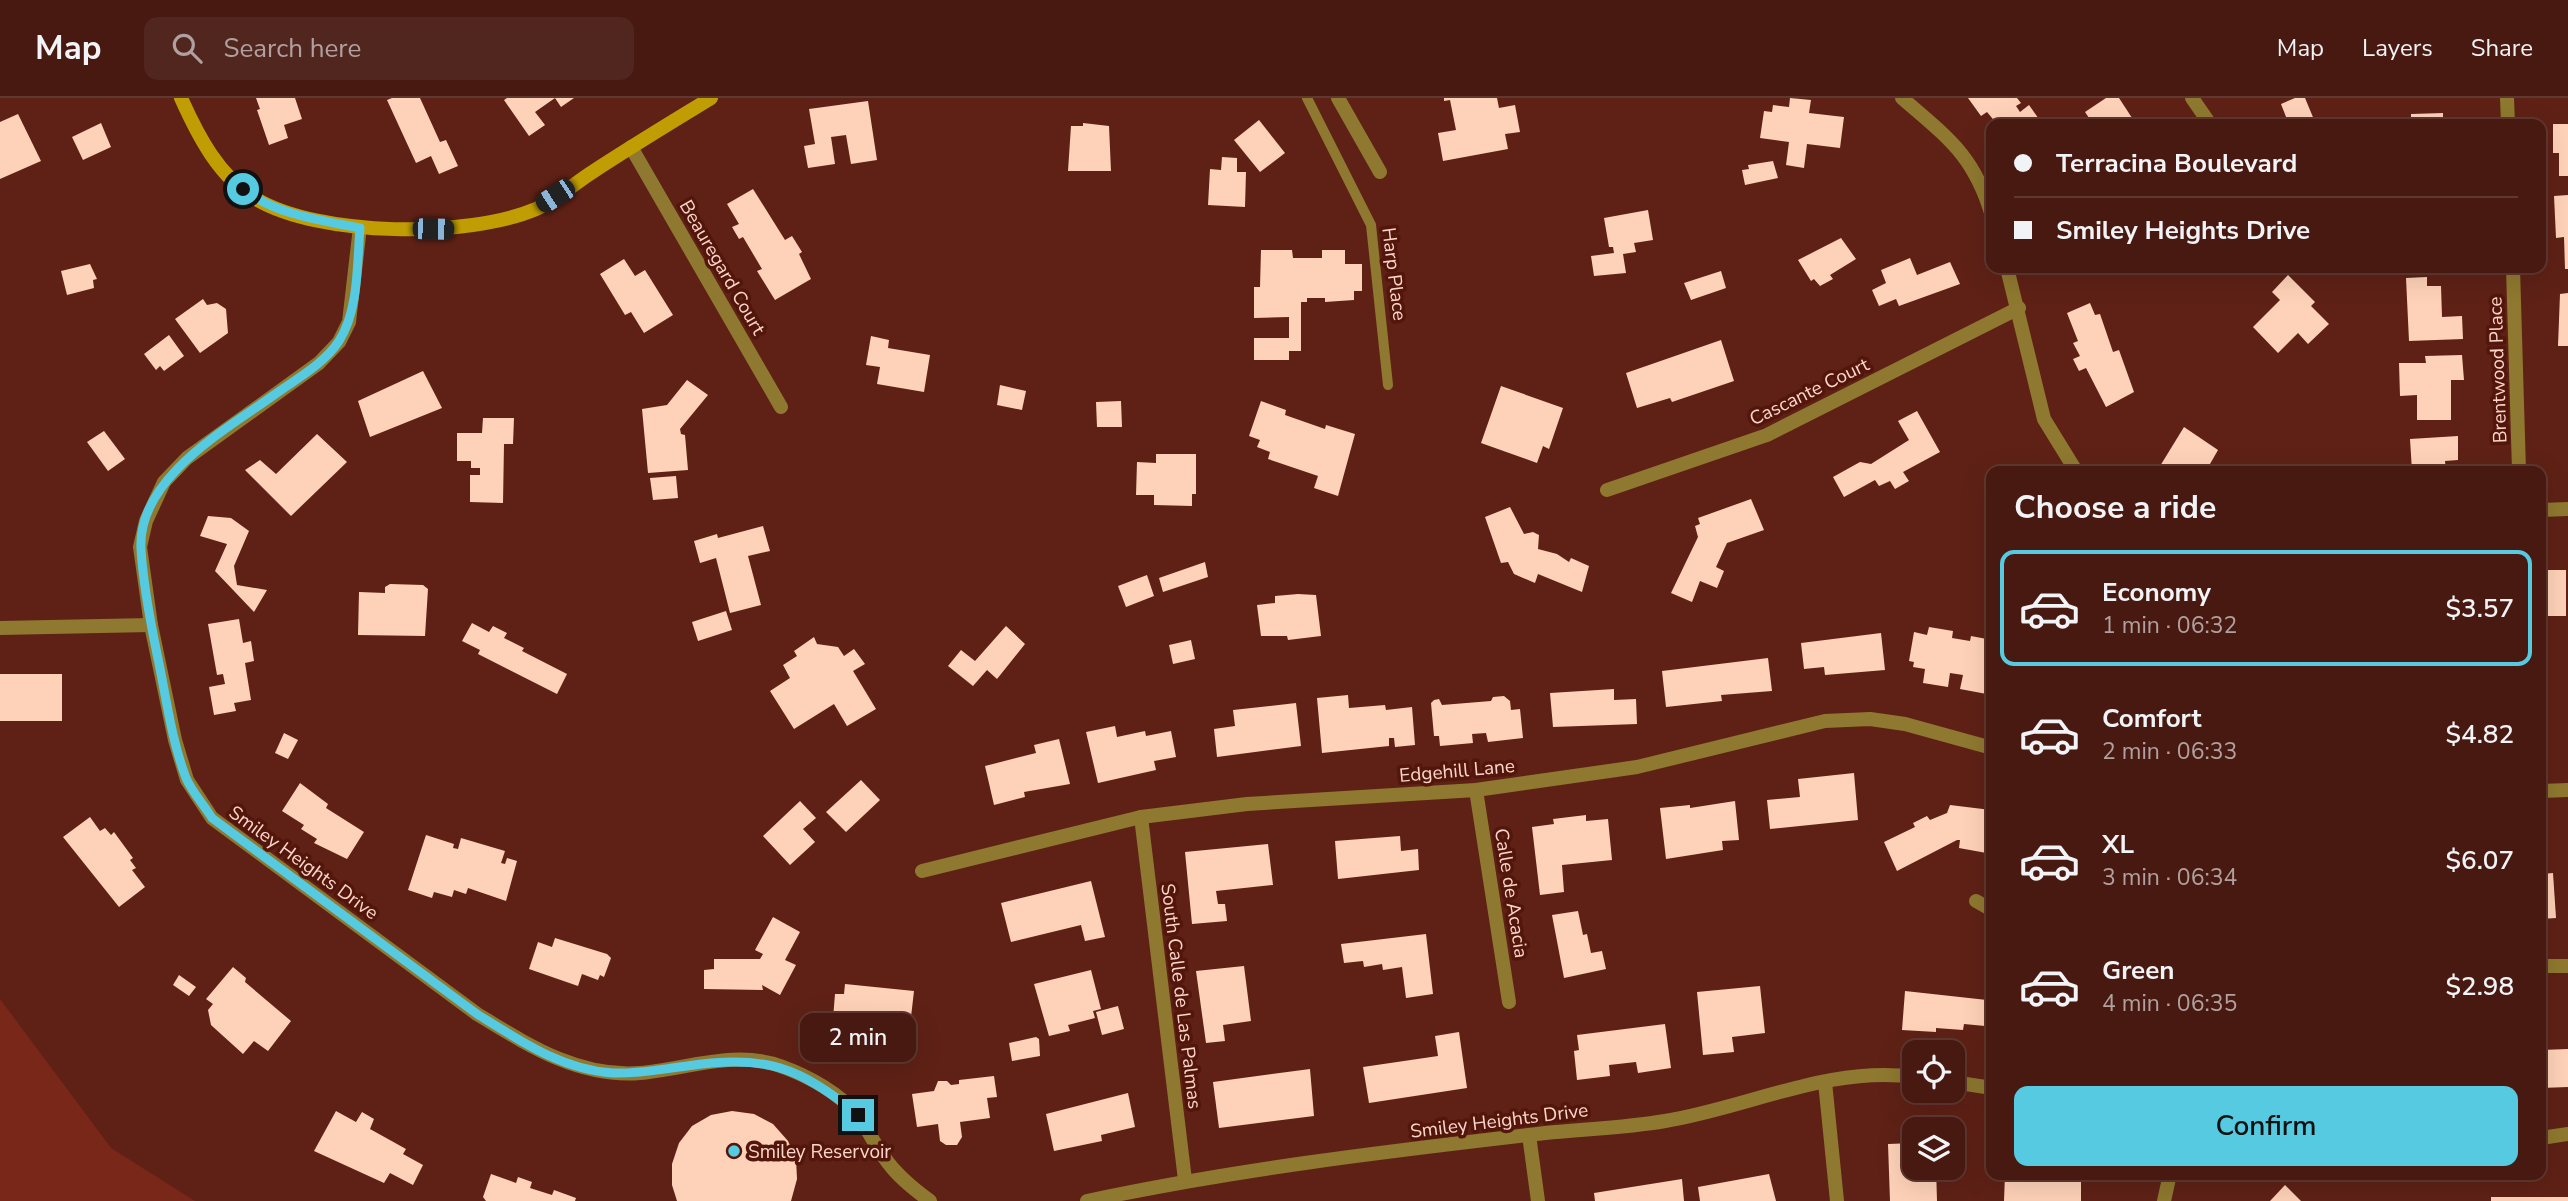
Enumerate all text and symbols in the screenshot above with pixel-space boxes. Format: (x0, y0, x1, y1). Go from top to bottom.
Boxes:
search box (144, 17, 634, 80)
text: Map (35, 26, 102, 71)
icon: search (168, 29, 206, 67)
text: Search here (224, 31, 361, 66)
text: Map (2277, 32, 2324, 64)
text: Layers (2362, 32, 2433, 64)
text: Share (2471, 32, 2533, 64)
text: Terracina Boulevard (2056, 146, 2297, 181)
route start (227, 173, 259, 205)
car (532, 176, 579, 216)
street label: Beauregard Court (673, 195, 771, 340)
text: Smiley Heights Drive (2056, 213, 2310, 248)
car (412, 218, 455, 240)
street label: Harp Place (1375, 226, 1413, 322)
street label: Brentwood Place (2482, 296, 2514, 444)
street label: Cascante Court (1745, 352, 1874, 432)
text: Choose a ride (2014, 486, 2216, 529)
text: Economy (2102, 575, 2211, 610)
icon: car (2018, 577, 2081, 640)
text: $3.57 (2445, 591, 2514, 626)
text: 1 min · 06:32 (2102, 610, 2237, 641)
text: Comfort (2102, 701, 2202, 736)
icon: car (2018, 703, 2081, 766)
text: $4.82 (2445, 717, 2514, 752)
text: 2 min · 06:33 (2102, 736, 2237, 767)
street label: Edgehill Lane (1398, 753, 1516, 789)
street label: Smiley Heights Drive (223, 800, 384, 926)
street label: Calle de Acacia (1488, 827, 1534, 960)
text: XL (2102, 827, 2134, 862)
icon: car (2018, 829, 2081, 892)
text: $6.07 (2445, 843, 2514, 878)
text: 3 min · 06:34 (2102, 862, 2237, 893)
street label: South Calle de Las Palmas (1154, 882, 1208, 1110)
text: Green (2102, 953, 2175, 988)
icon: car (2018, 955, 2081, 1018)
text: $2.98 (2445, 969, 2514, 1004)
text: 4 min · 06:35 (2102, 988, 2237, 1019)
callout: 2 min (800, 1014, 916, 1062)
text: 2 min (829, 1022, 887, 1053)
map controls (1902, 1040, 1965, 1180)
button: locate (1902, 1040, 1965, 1103)
button: Confirm (2014, 1086, 2518, 1166)
street label: Smiley Heights Drive (1409, 1097, 1590, 1145)
route end (842, 1099, 874, 1131)
button: layers (1902, 1117, 1965, 1180)
place label: Smiley Reservoir (748, 1139, 891, 1165)
marker: Smiley Reservoir (726, 1143, 742, 1159)

